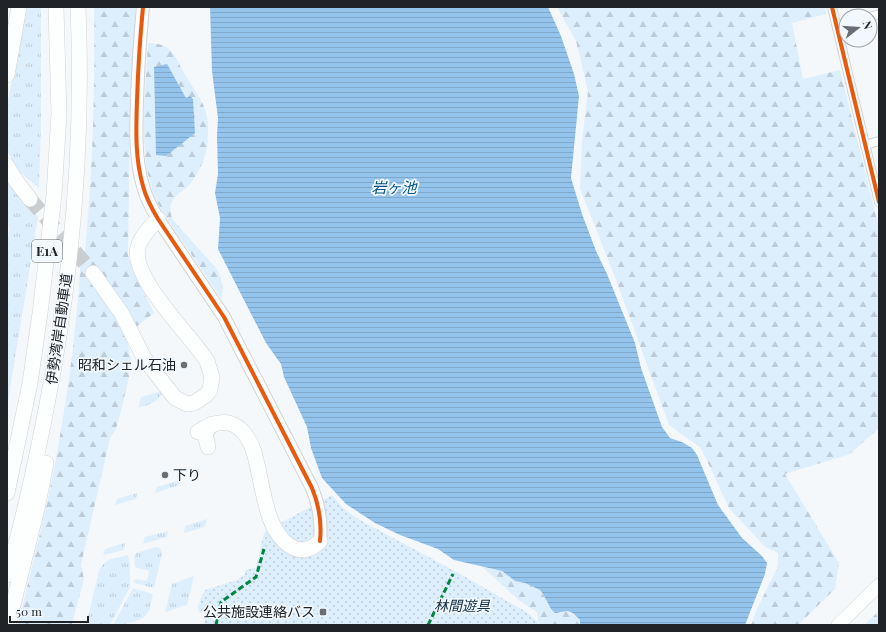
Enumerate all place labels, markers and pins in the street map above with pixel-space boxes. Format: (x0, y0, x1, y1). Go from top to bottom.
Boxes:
place label: 昭和シェル石油 (78, 355, 176, 374)
marker: 昭和シェル石油 (179, 360, 189, 370)
place label: 下り (173, 465, 201, 484)
marker: 下り (160, 470, 170, 480)
place label: 公共施設連絡バス (203, 602, 315, 621)
marker: 公共施設連絡バス (318, 607, 328, 617)

